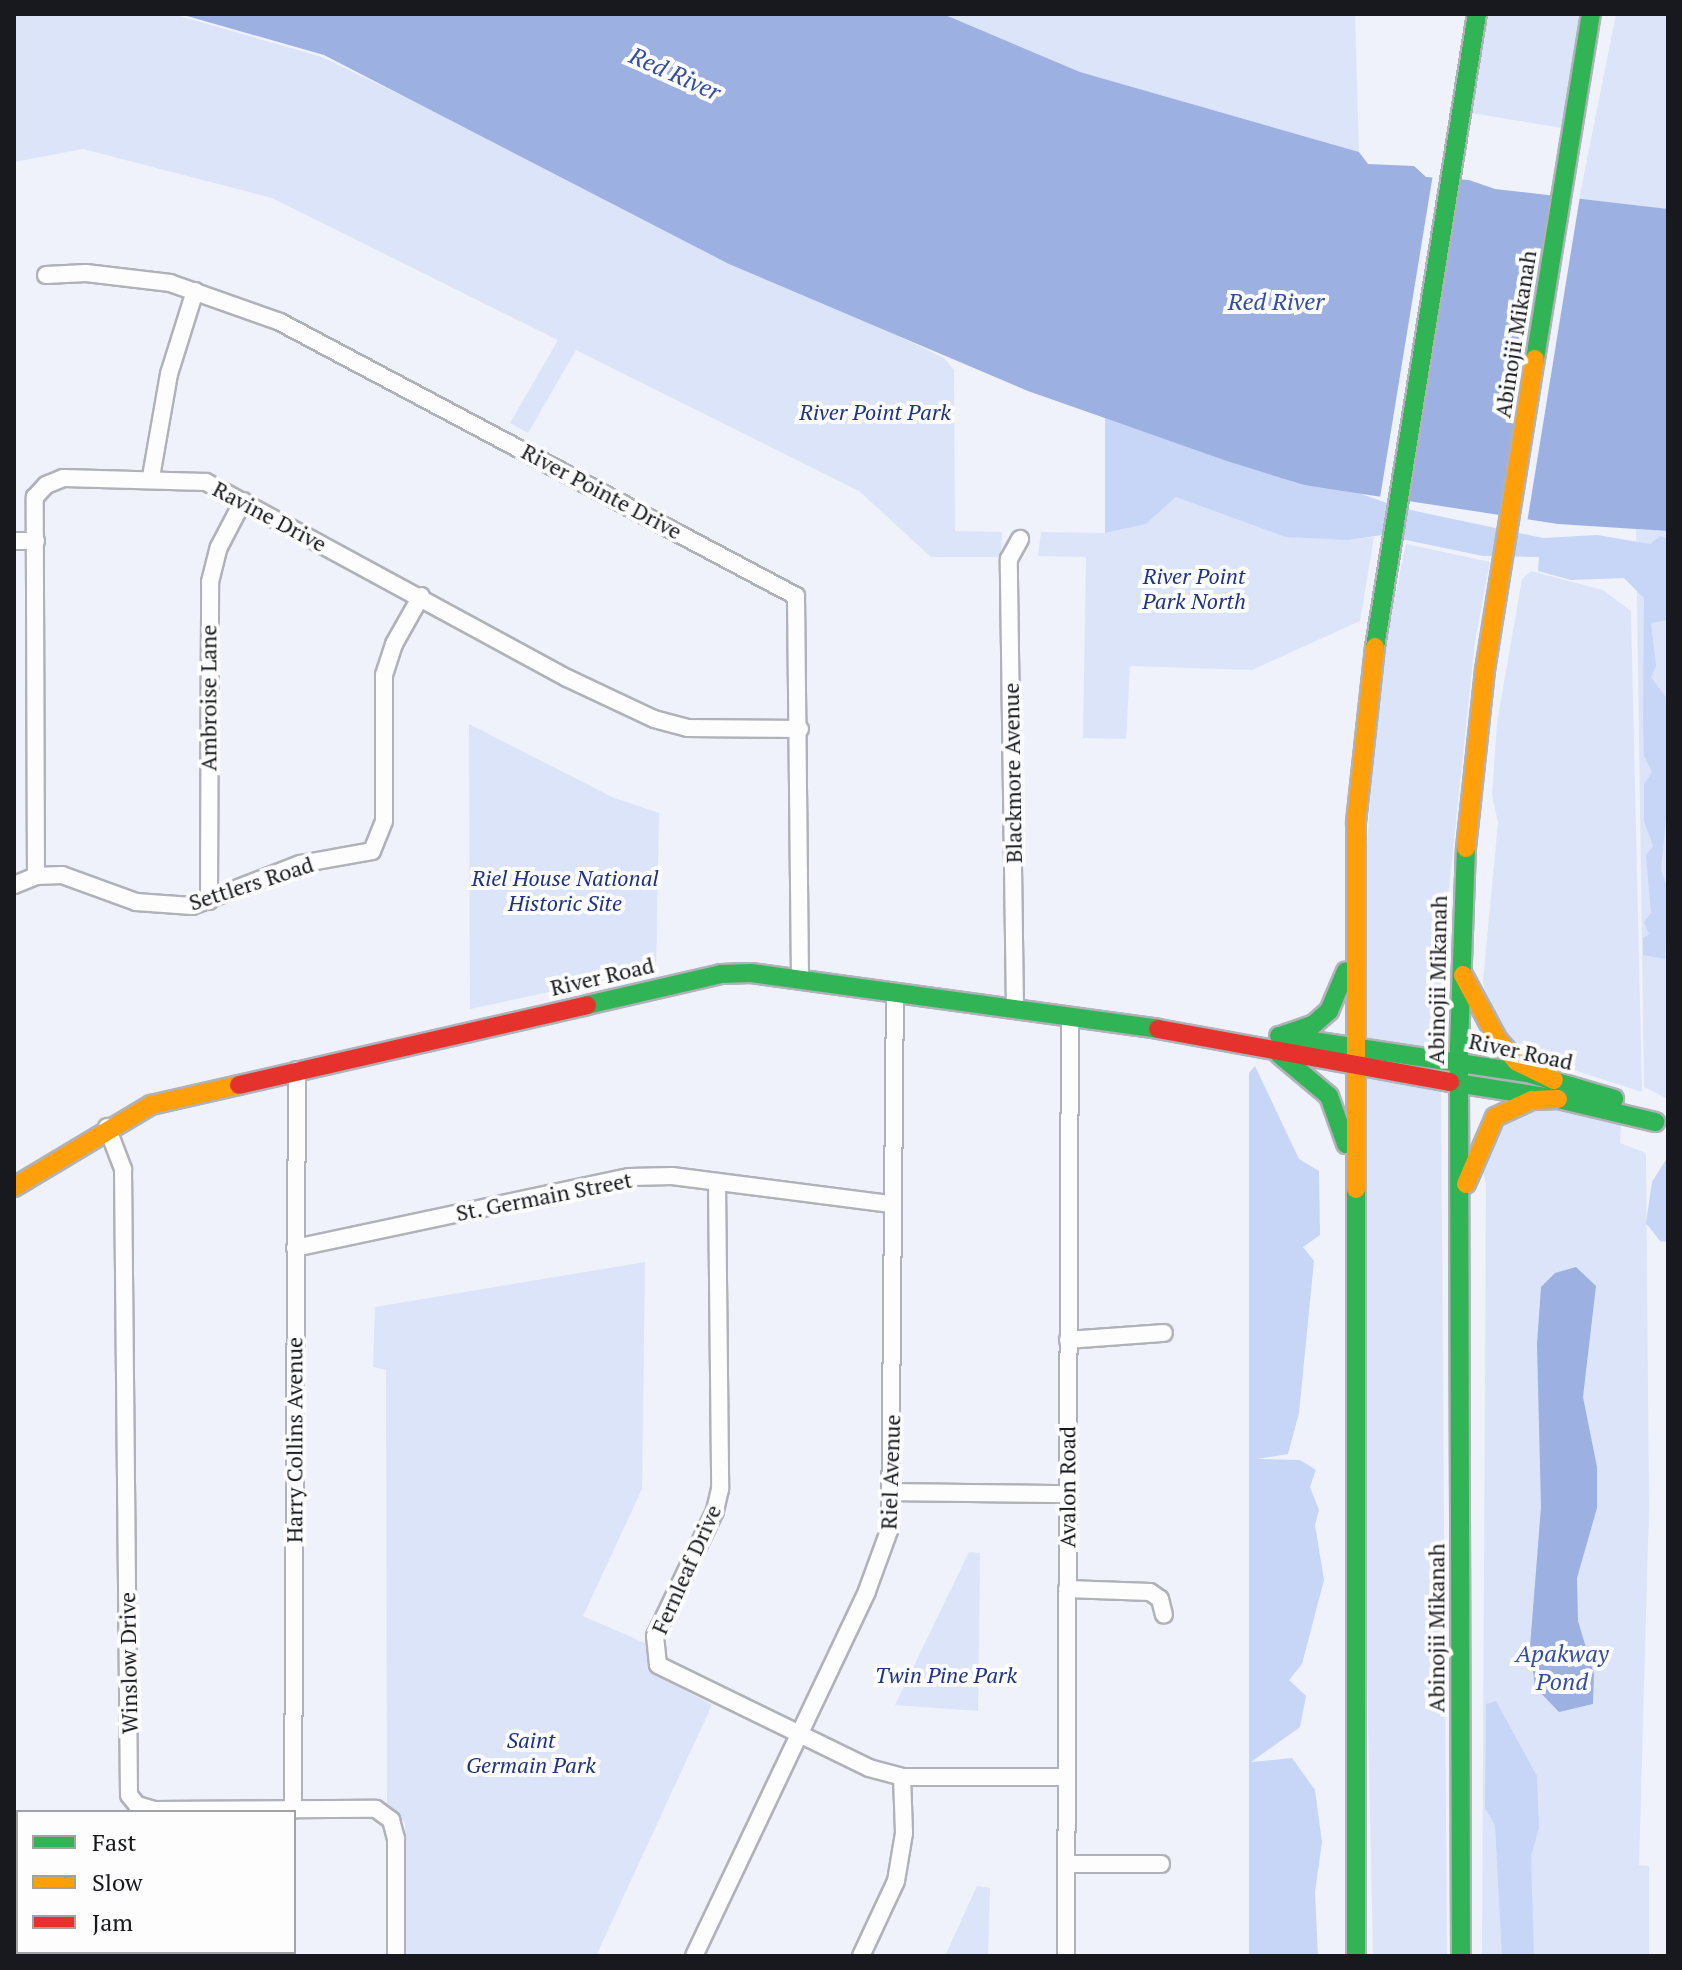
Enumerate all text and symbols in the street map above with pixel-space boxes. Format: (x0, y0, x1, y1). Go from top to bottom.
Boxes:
water label: Red River (625, 41, 725, 107)
street label: Abinojii Mikanah (1489, 248, 1541, 420)
water label: Red River (1228, 288, 1324, 316)
park label: River Point Park (799, 399, 951, 425)
street label: River Pointe Drive (517, 438, 687, 544)
street label: Ravine Drive (209, 475, 331, 557)
park label: River Point Park North (1142, 562, 1246, 614)
street label: Ambroise Lane (195, 625, 221, 771)
street label: Blackmore Avenue (997, 682, 1027, 864)
street label: Settlers Road (185, 850, 317, 916)
park label: Riel House National Historic Site (471, 864, 659, 916)
street label: Abinojii Mikanah (1422, 895, 1452, 1065)
street label: River Road (548, 951, 656, 1001)
street label: River Road (1467, 1027, 1575, 1075)
street label: St. Germain Street (453, 1166, 635, 1226)
street label: Harry Collins Avenue (281, 1337, 307, 1543)
street label: Riel Avenue (875, 1414, 905, 1530)
street label: Avalon Road (1054, 1426, 1080, 1548)
street label: Fernleaf Drive (646, 1500, 726, 1638)
street label: Abinojii Mikanah (1423, 1543, 1449, 1713)
street label: Winslow Drive (114, 1592, 142, 1734)
water label: Apakway Pond (1515, 1640, 1609, 1696)
park label: Twin Pine Park (875, 1662, 1017, 1688)
park label: Saint Germain Park (466, 1726, 596, 1778)
legend (16, 1810, 296, 1954)
text: Fast (92, 1826, 136, 1858)
text: Slow (92, 1866, 143, 1898)
text: Jam (92, 1906, 133, 1938)

